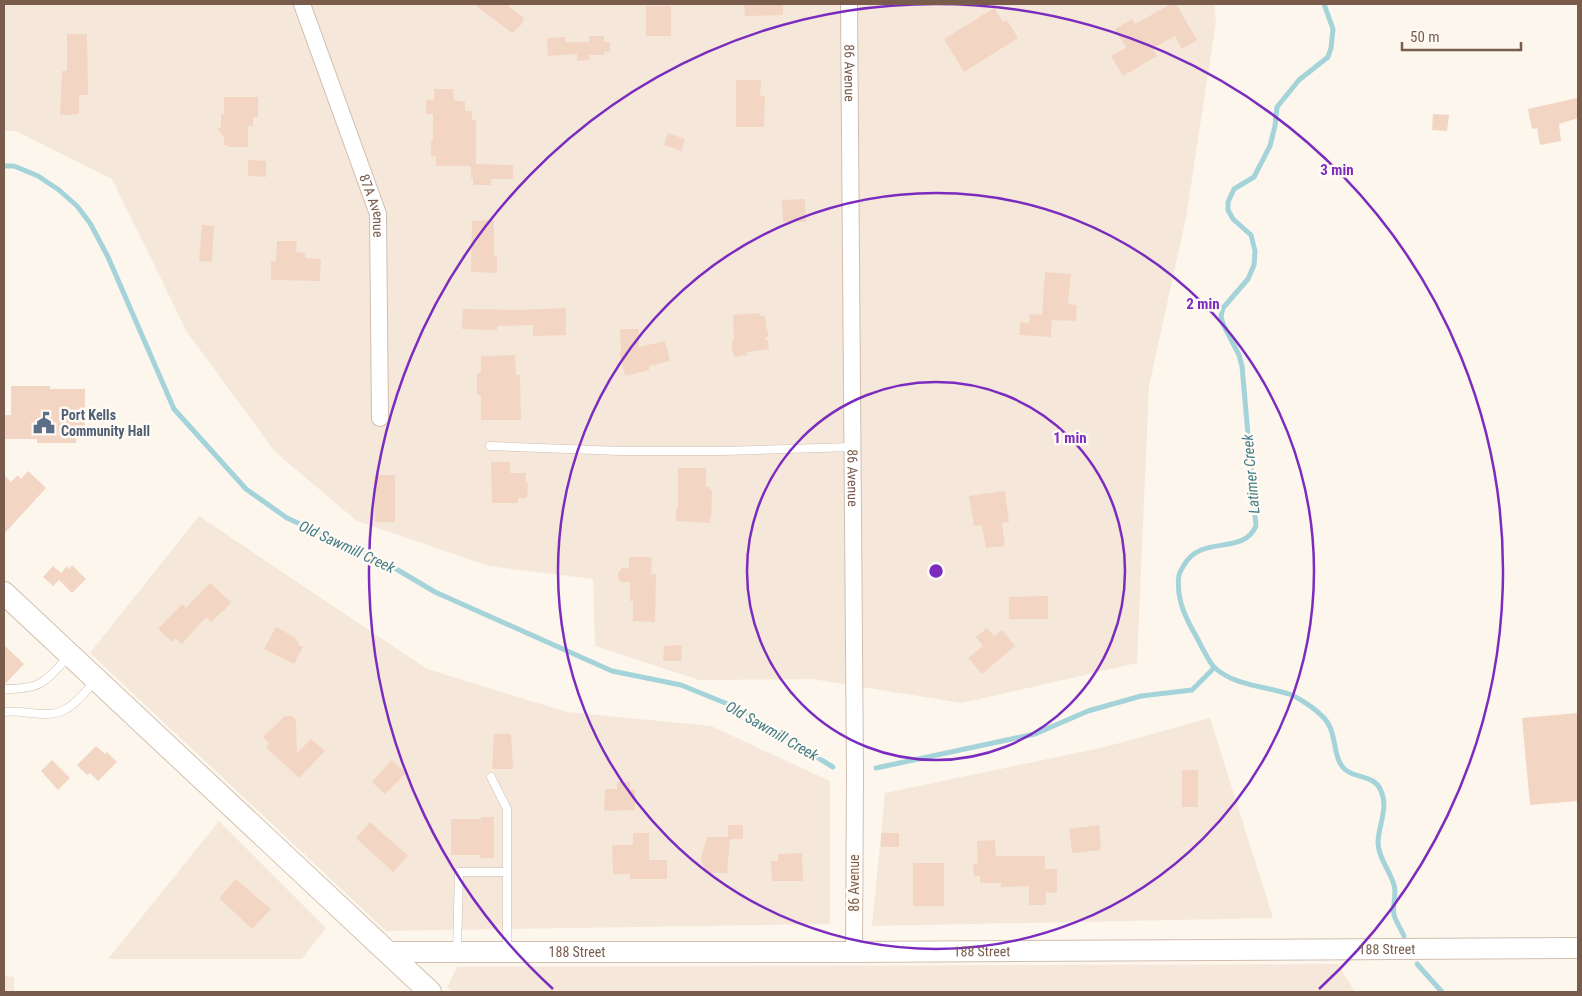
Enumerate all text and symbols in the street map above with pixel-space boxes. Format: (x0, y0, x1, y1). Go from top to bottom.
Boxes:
scale bar (1402, 20, 1521, 52)
text: 50 m (1410, 28, 1440, 46)
street label: 86 Avenue (841, 44, 858, 102)
text: 3 min (1320, 161, 1354, 179)
street label: 87A Avenue (356, 172, 387, 238)
text: 2 min (1186, 295, 1220, 313)
place label: Port Kells Community Hall (61, 407, 150, 439)
public building icon: Port Kells Community Hall (31, 410, 57, 436)
text: 1 min (1053, 429, 1087, 447)
water label: Latimer Creek (1239, 433, 1263, 515)
street label: 86 Avenue (844, 449, 861, 507)
water label: Old Sawmill Creek (296, 517, 398, 577)
centre of rings (927, 562, 945, 580)
water label: Old Sawmill Creek (723, 697, 822, 765)
street label: 86 Avenue (846, 854, 862, 912)
street label: 188 Street (1359, 941, 1415, 957)
street label: 188 Street (954, 943, 1010, 959)
street label: 188 Street (549, 944, 605, 960)

